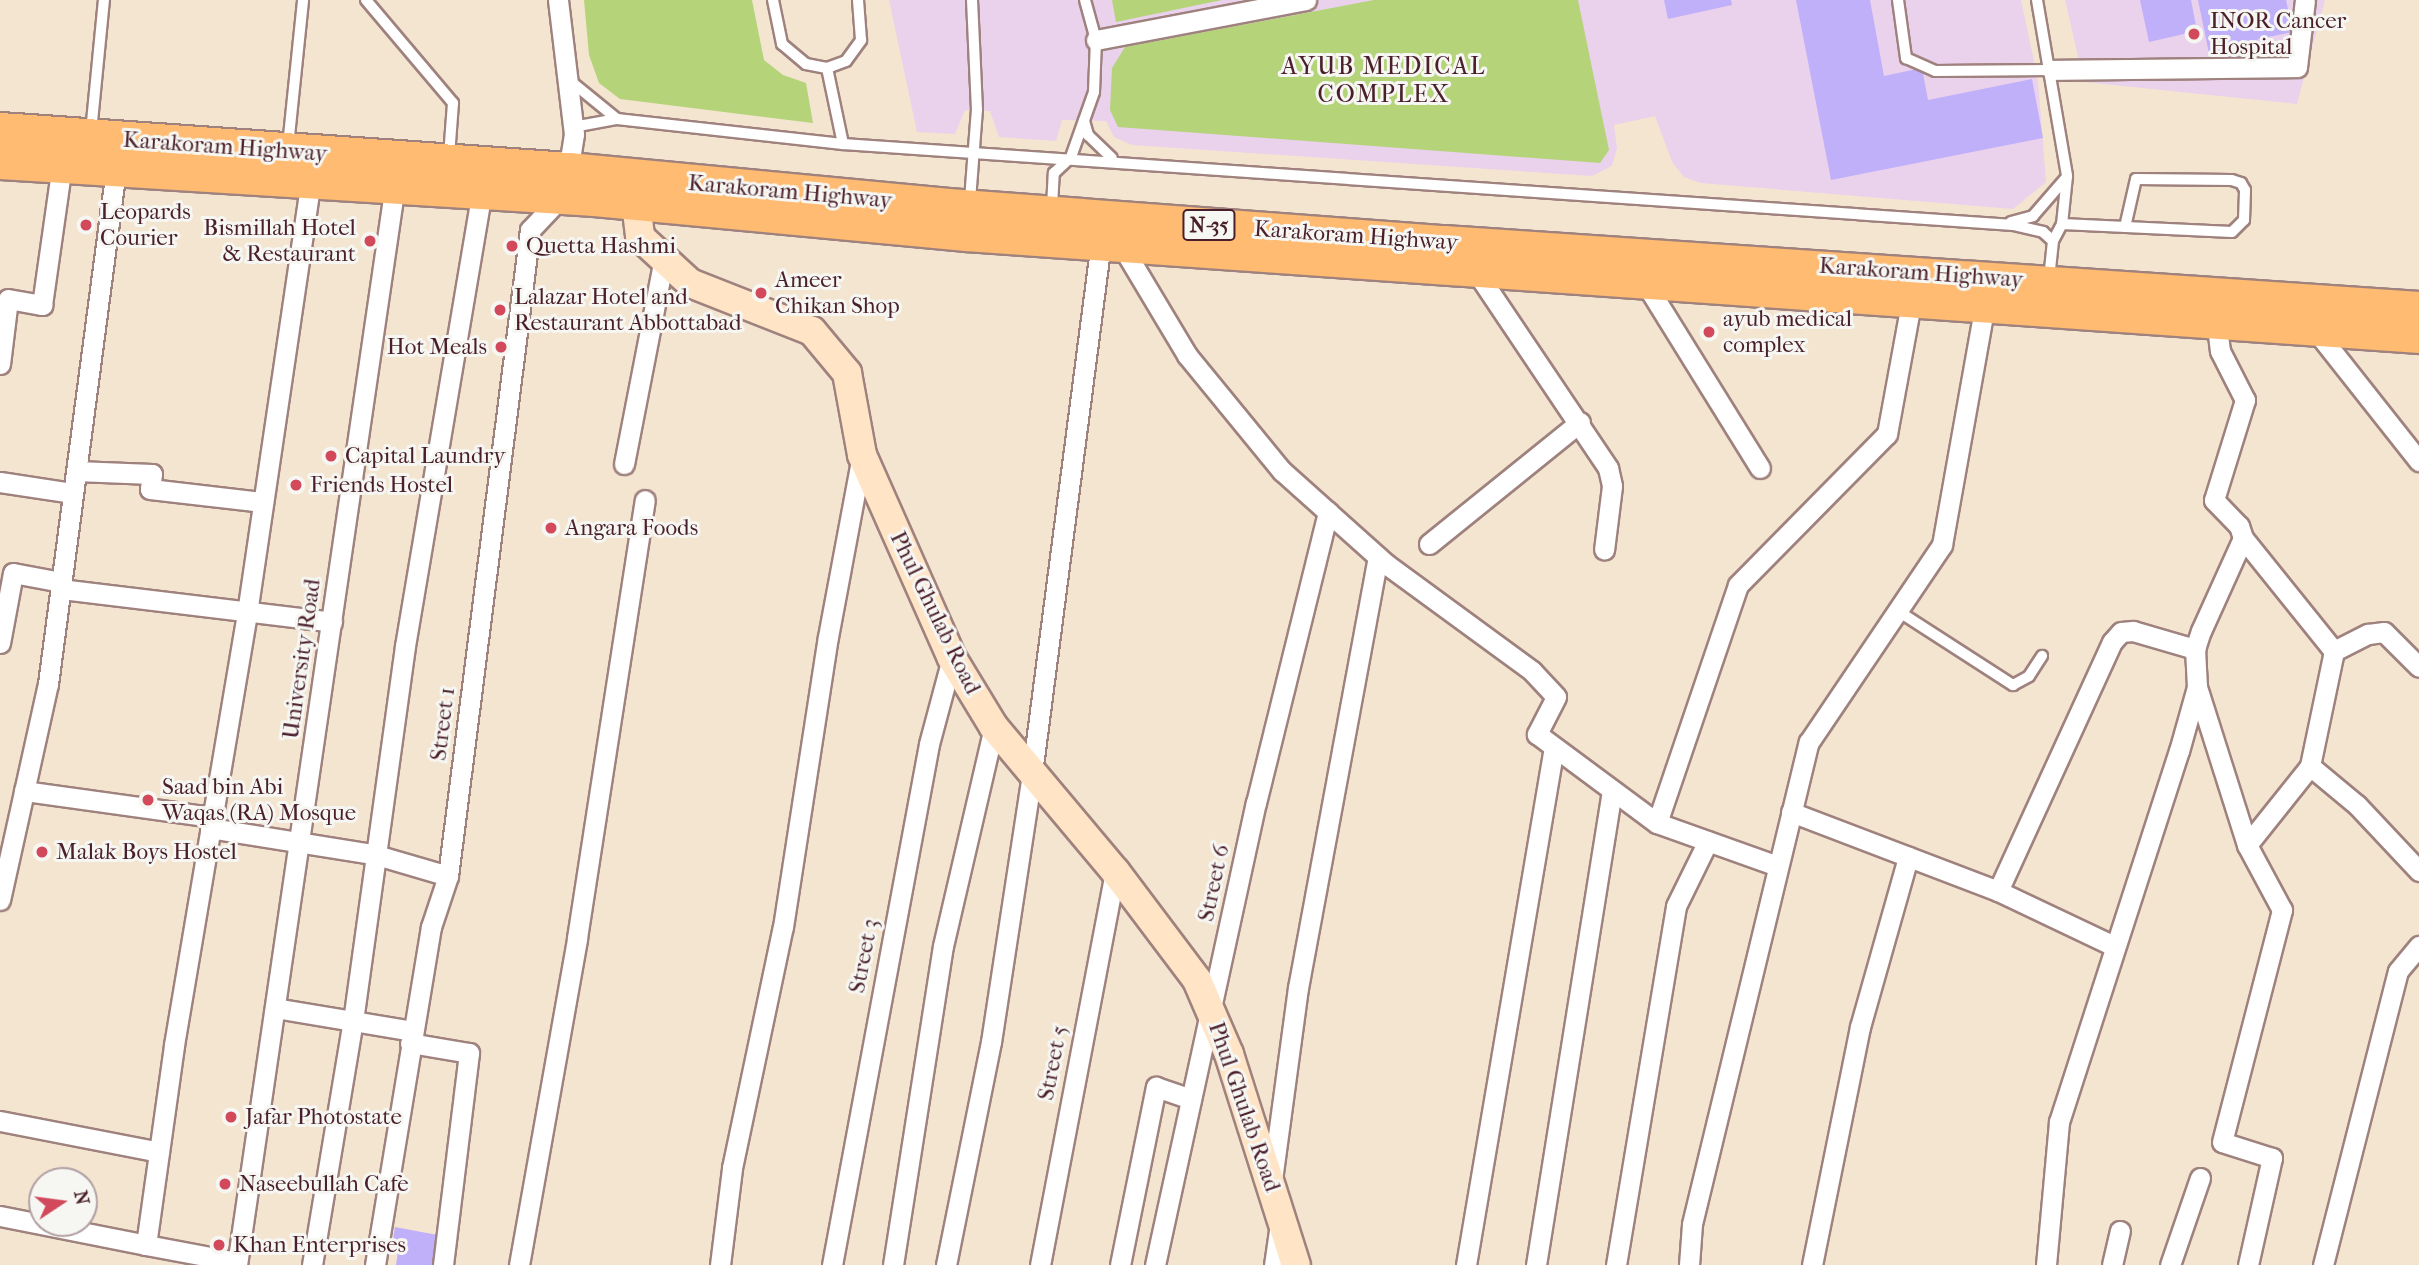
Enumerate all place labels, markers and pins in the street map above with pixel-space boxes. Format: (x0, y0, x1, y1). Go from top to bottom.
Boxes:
place label: INOR Cancer Hospital (2210, 7, 2346, 61)
marker: INOR Cancer Hospital (2184, 24, 2204, 44)
place label: Leopards Courier (100, 198, 191, 252)
place label: Bismillah Hotel & Restaurant (203, 214, 356, 268)
marker: Leopards Courier (78, 217, 94, 233)
place label: Quetta Hashmi (526, 232, 676, 260)
marker: Bismillah Hotel & Restaurant (362, 233, 378, 249)
marker: Quetta Hashmi (504, 238, 520, 254)
place label: Ameer Chikan Shop (775, 266, 900, 320)
place label: Lalazar Hotel and Restaurant Abbottabad (514, 283, 741, 337)
marker: Ameer Chikan Shop (753, 285, 769, 301)
marker: Lalazar Hotel and Restaurant Abbottabad (492, 302, 508, 318)
place label: ayub medical complex (1723, 305, 1852, 359)
marker: ayub medical complex (1701, 324, 1717, 340)
place label: Hot Meals (387, 333, 487, 361)
marker: Hot Meals (493, 339, 509, 355)
place label: Capital Laundry (345, 442, 506, 470)
marker: Capital Laundry (323, 448, 339, 464)
place label: Friends Hostel (310, 471, 453, 499)
marker: Friends Hostel (288, 477, 304, 493)
place label: Angara Foods (565, 514, 698, 542)
marker: Angara Foods (543, 520, 559, 536)
place label: Saad bin Abi Waqas (RA) Mosque (162, 773, 356, 827)
marker: Saad bin Abi Waqas (RA) Mosque (140, 792, 156, 808)
place label: Malak Boys Hostel (56, 838, 237, 866)
marker: Malak Boys Hostel (34, 844, 50, 860)
place label: Jafar Photostate (245, 1103, 402, 1131)
marker: Jafar Photostate (223, 1109, 239, 1125)
place label: Naseebullah Cafe (239, 1170, 409, 1198)
marker: Naseebullah Cafe (217, 1176, 233, 1192)
place label: Khan Enterprises (233, 1231, 406, 1259)
marker: Khan Enterprises (211, 1237, 227, 1253)

